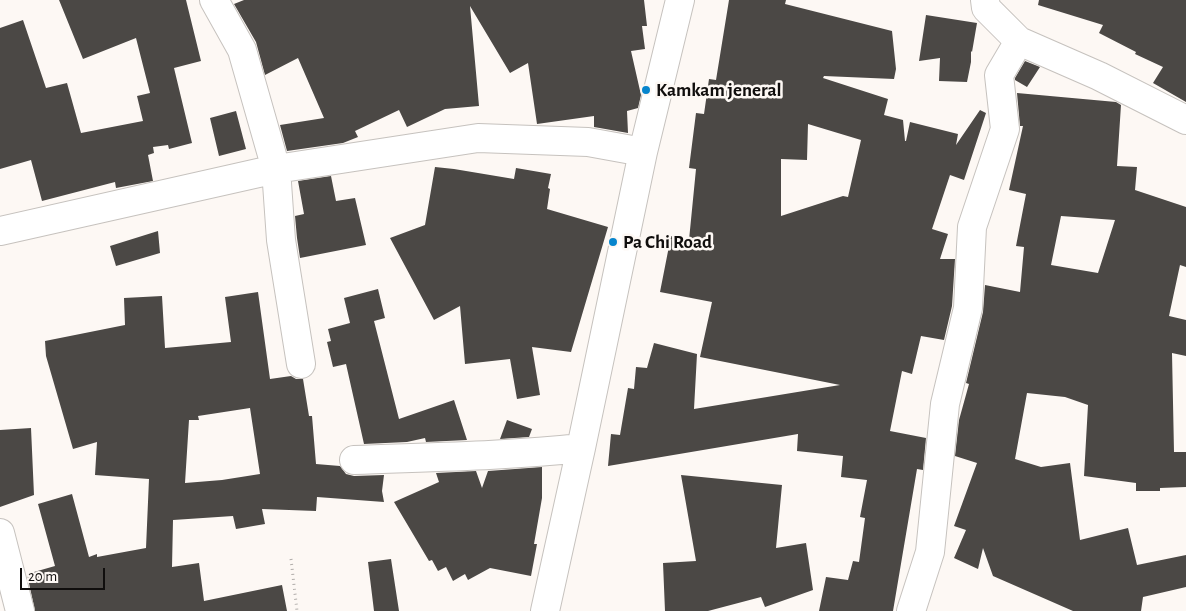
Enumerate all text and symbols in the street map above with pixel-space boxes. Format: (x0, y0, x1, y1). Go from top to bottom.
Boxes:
place label: Kamkam jeneral (656, 79, 782, 101)
marker: Kamkam jeneral (640, 84, 652, 96)
place label: Pa Chi Road (623, 231, 712, 253)
marker: Pa Chi Road (607, 236, 619, 248)
scale bar (22, 558, 108, 590)
text: 20 m (28, 569, 57, 584)

